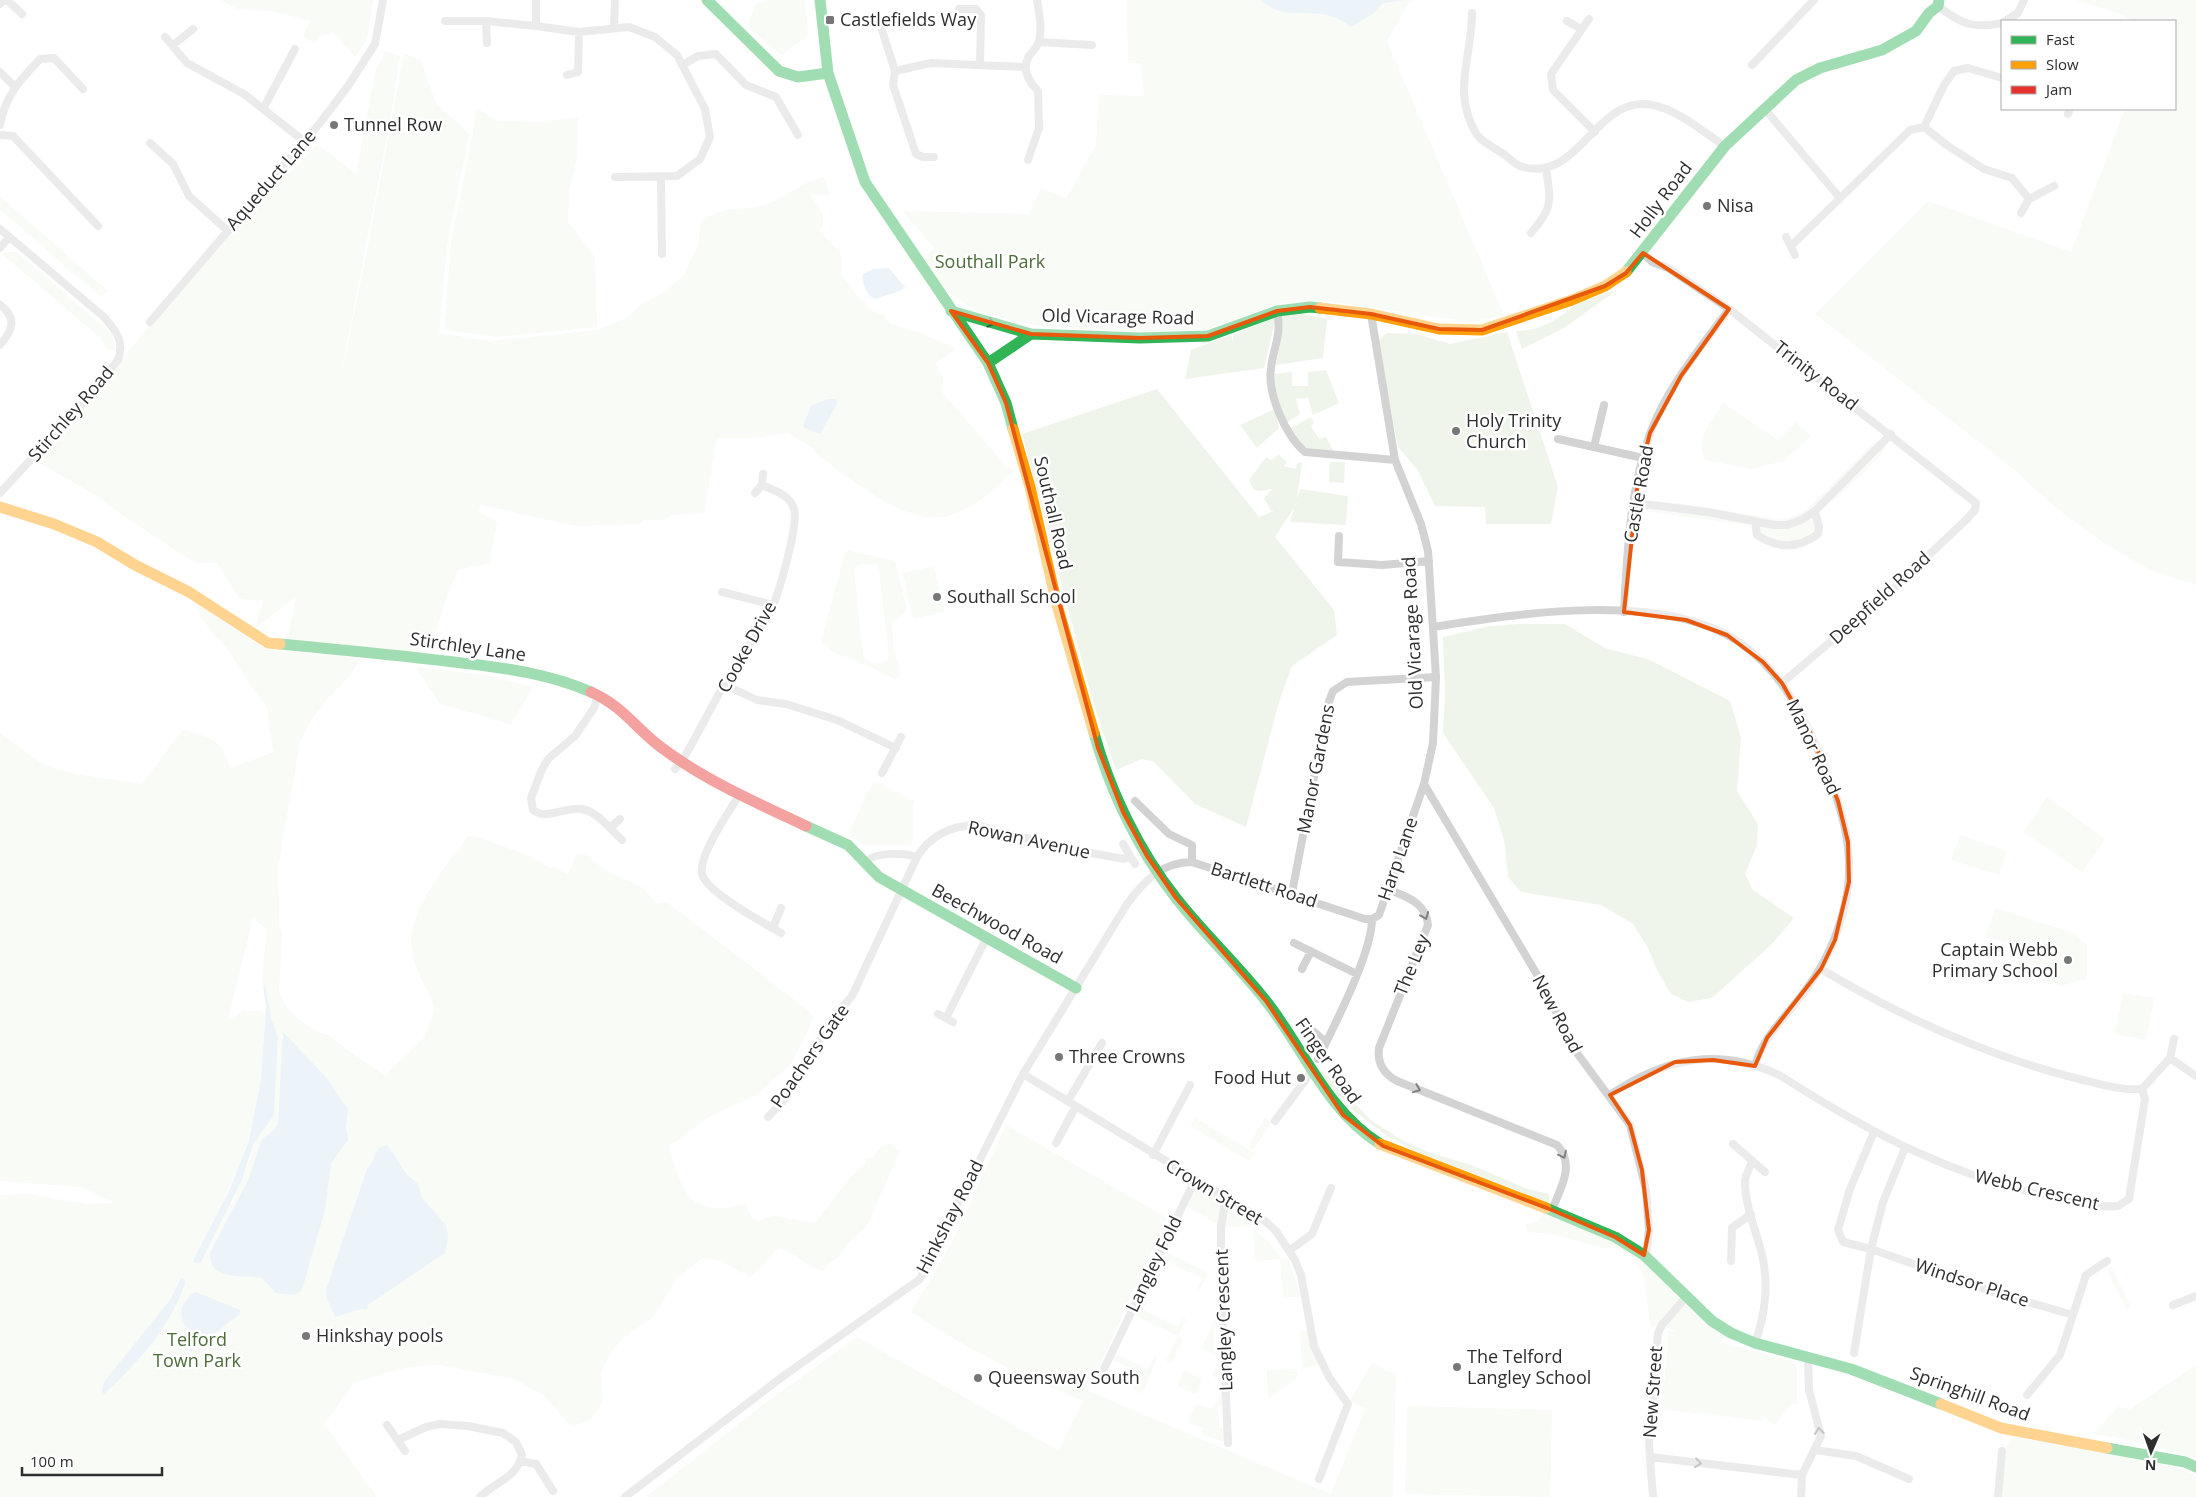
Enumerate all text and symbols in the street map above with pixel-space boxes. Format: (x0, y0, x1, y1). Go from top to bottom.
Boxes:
place label: Castlefields Way (840, 7, 977, 31)
marker: Castlefields Way (824, 14, 836, 26)
legend (2001, 20, 2176, 110)
text: Fast (2046, 29, 2075, 49)
text: Slow (2046, 54, 2079, 74)
text: Jam (2044, 79, 2072, 99)
place label: Tunnel Row (344, 112, 442, 136)
marker: Tunnel Row (328, 119, 340, 131)
street label: Aqueduct Lane (220, 124, 321, 235)
street label: Holly Road (1624, 156, 1697, 242)
place label: Nisa (1717, 193, 1754, 217)
marker: Nisa (1701, 200, 1713, 212)
park label: Southall Park (935, 249, 1046, 273)
street label: Old Vicarage Road (1041, 303, 1195, 329)
one-way arrow (986, 318, 994, 328)
street label: Trinity Road (1770, 335, 1864, 416)
street label: Stirchley Road (22, 361, 118, 466)
place label: Holy Trinity Church (1466, 408, 1562, 453)
marker: Holy Trinity Church (1450, 425, 1462, 437)
street label: Castle Road (1618, 443, 1658, 544)
street label: Southall Road (1029, 454, 1079, 572)
street label: Deepfield Road (1824, 545, 1935, 649)
street label: Old Vicarage Road (1396, 556, 1428, 710)
place label: Southall School (947, 584, 1076, 608)
marker: Southall School (931, 591, 943, 603)
street label: Cooke Drive (711, 596, 781, 697)
street label: Stirchley Lane (409, 626, 528, 666)
street label: Manor Road (1781, 695, 1847, 798)
street label: Manor Gardens (1291, 702, 1339, 836)
street label: Rowan Avenue (966, 814, 1092, 864)
street label: Harp Lane (1372, 814, 1423, 904)
street label: Bartlett Road (1208, 856, 1321, 913)
street label: Beechwood Road (928, 877, 1067, 969)
one-way arrow (1419, 911, 1429, 920)
street label: The Ley (1388, 929, 1435, 999)
place label: Captain Webb Primary School (1932, 937, 2058, 982)
marker: Captain Webb Primary School (2062, 954, 2074, 966)
street label: New Road (1527, 970, 1588, 1057)
street label: Poachers Gate (764, 999, 854, 1112)
street label: Finger Road (1290, 1013, 1367, 1108)
place label: Three Crowns (1069, 1044, 1185, 1068)
marker: Three Crowns (1053, 1051, 1065, 1063)
place label: Food Hut (1214, 1065, 1291, 1089)
marker: Food Hut (1295, 1072, 1307, 1084)
one-way arrow (1412, 1082, 1421, 1093)
one-way arrow (1556, 1150, 1567, 1159)
street label: Crown Street (1161, 1153, 1268, 1230)
street label: Hinkshay Road (910, 1156, 988, 1277)
street label: Webb Crescent (1973, 1163, 2102, 1215)
street label: Langley Fold (1119, 1211, 1187, 1316)
street label: Langley Crescent (1209, 1249, 1237, 1391)
street label: Windsor Place (1912, 1252, 2032, 1312)
place label: Hinkshay pools (316, 1323, 443, 1347)
park label: Telford Town Park (153, 1327, 242, 1372)
marker: Hinkshay pools (300, 1330, 312, 1342)
place label: The Telford Langley School (1467, 1344, 1591, 1389)
street label: New Street (1637, 1345, 1667, 1439)
street label: Springhill Road (1907, 1360, 2034, 1426)
marker: The Telford Langley School (1451, 1361, 1463, 1373)
place label: Queensway South (988, 1365, 1140, 1389)
marker: Queensway South (972, 1372, 984, 1384)
one-way arrow (1814, 1426, 1825, 1434)
north arrow (2126, 1427, 2176, 1477)
scale bar (22, 1444, 162, 1476)
text: 100 m (30, 1451, 74, 1471)
text: N (2145, 1456, 2157, 1475)
one-way arrow (1694, 1457, 1702, 1468)

